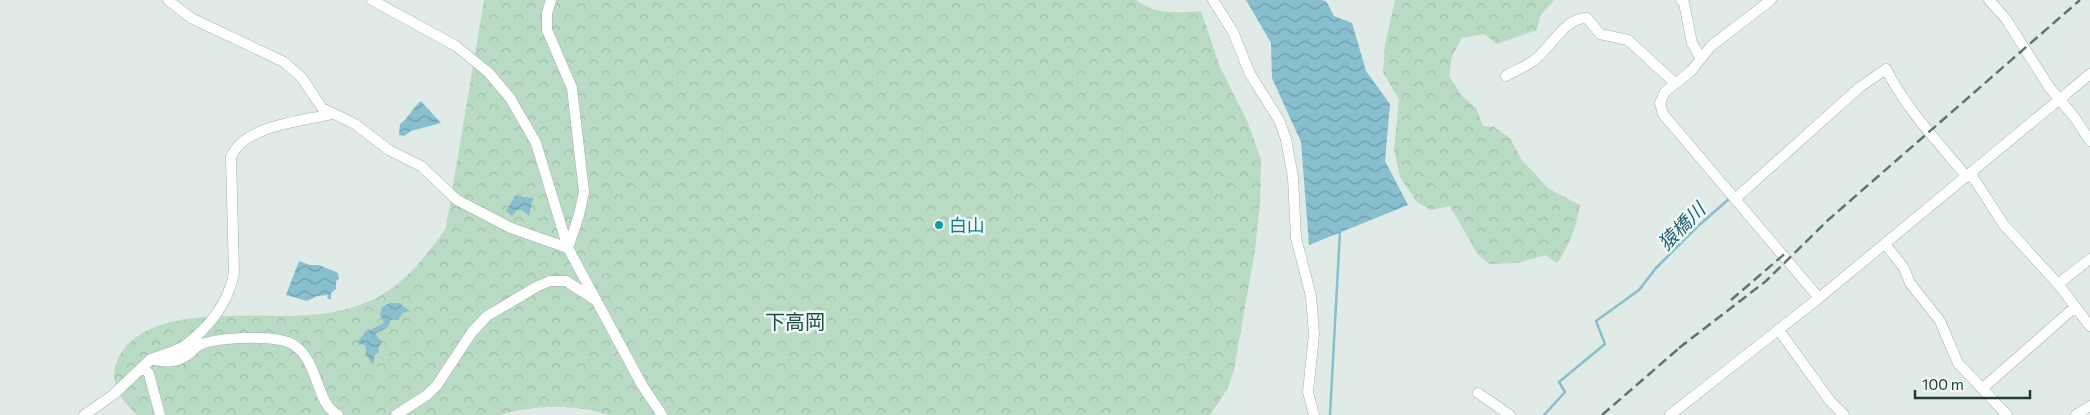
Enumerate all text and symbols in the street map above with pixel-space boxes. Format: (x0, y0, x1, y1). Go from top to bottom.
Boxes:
water label: 猿橋川 (1653, 196, 1711, 254)
place label: 白山 (949, 214, 985, 236)
marker: 白山 (933, 219, 945, 231)
district label: 下高岡 (765, 309, 825, 333)
scale bar (1915, 368, 2030, 400)
text: 100 m (1922, 375, 1964, 393)

